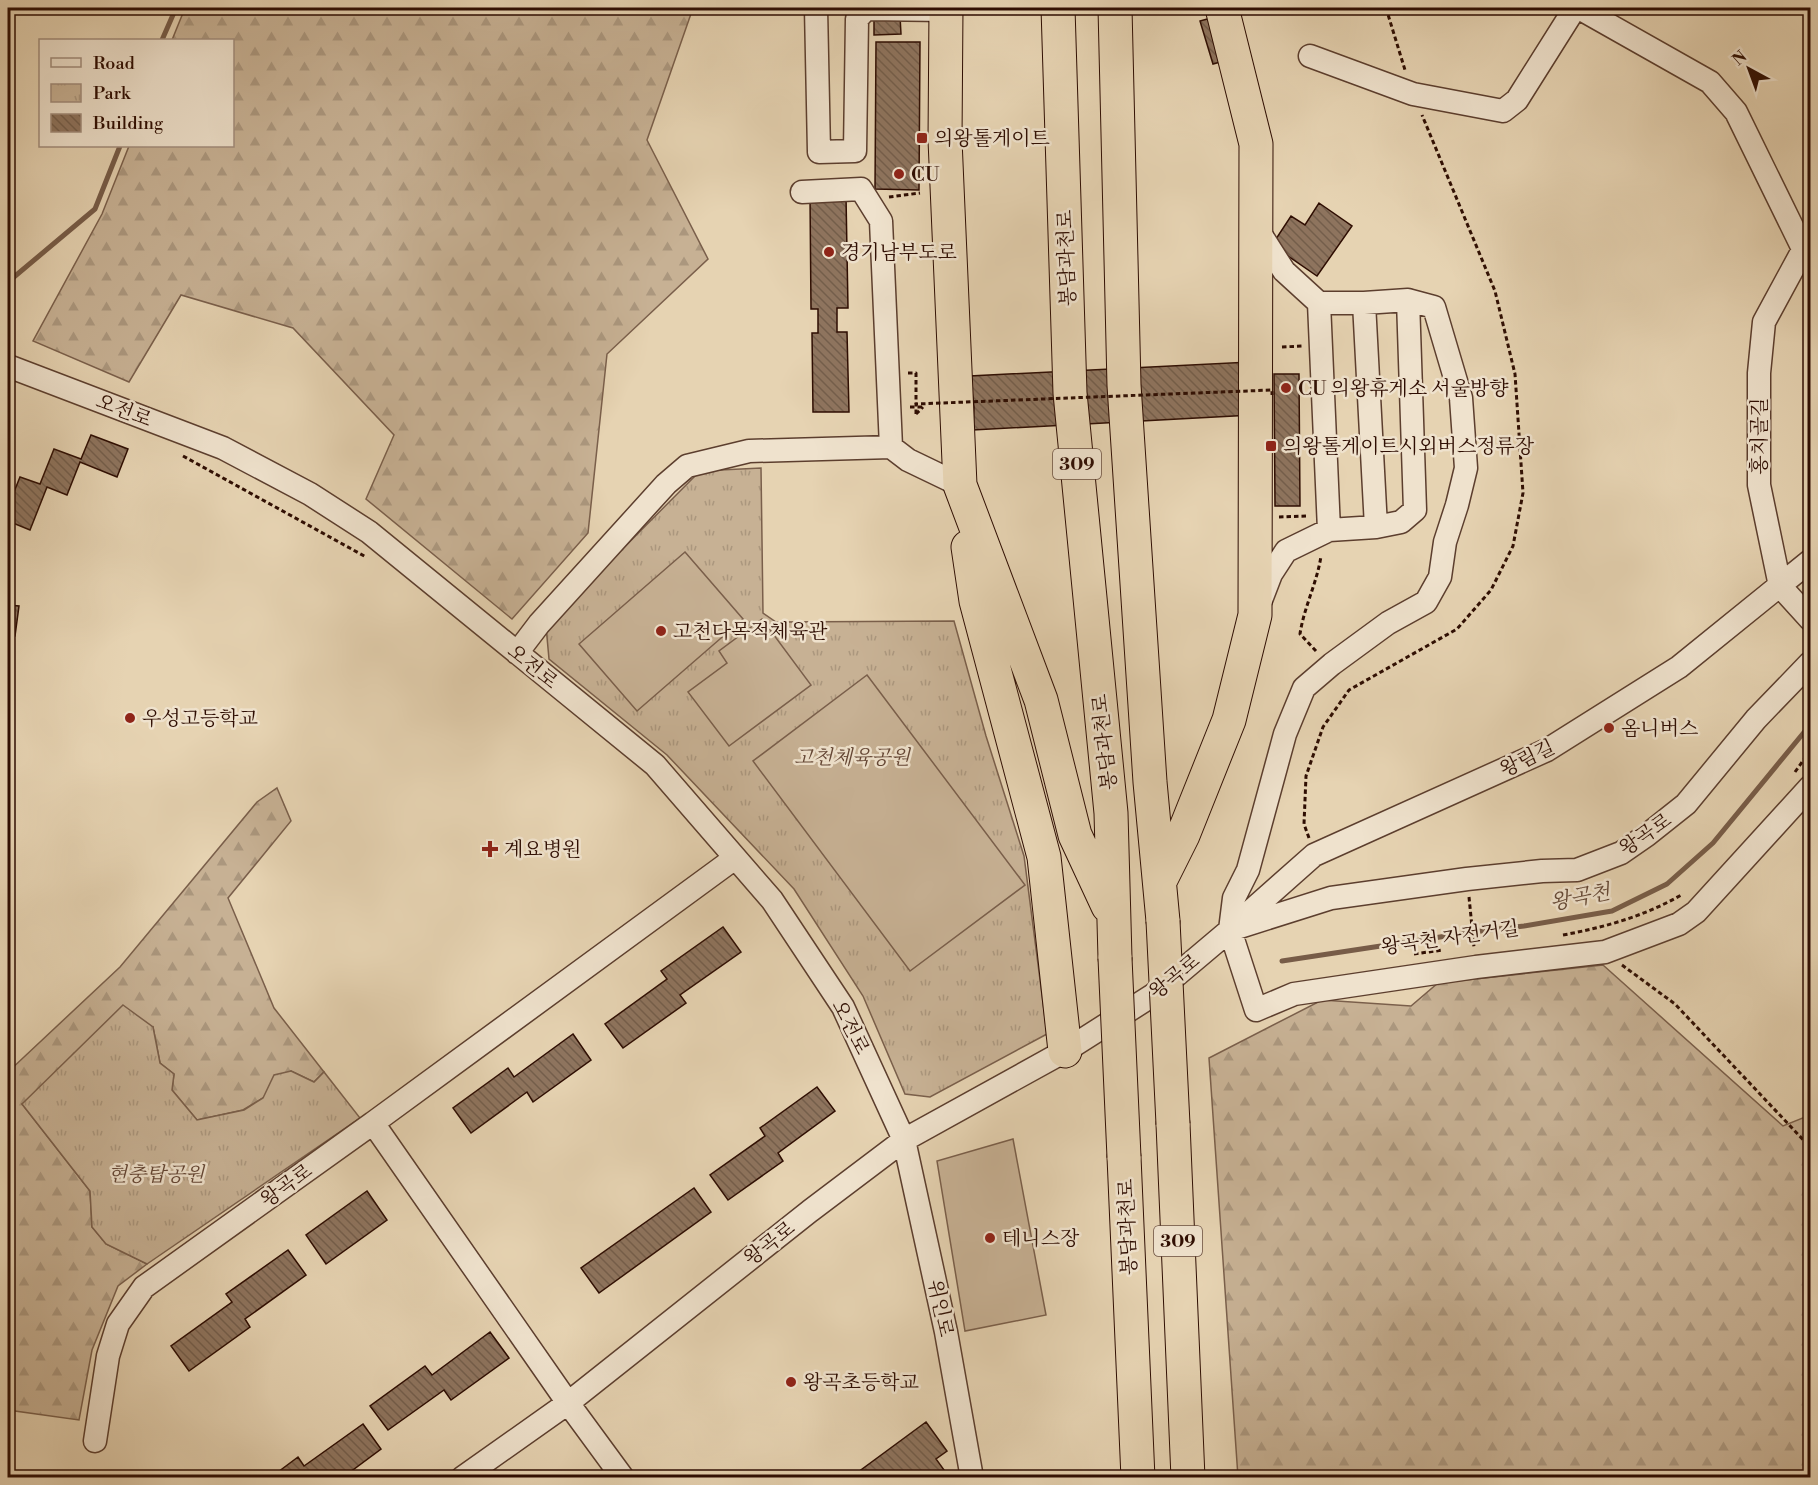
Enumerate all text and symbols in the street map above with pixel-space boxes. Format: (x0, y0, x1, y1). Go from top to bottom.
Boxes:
legend (39, 39, 234, 147)
north arrow (1719, 39, 1779, 99)
text: N (1728, 47, 1751, 70)
text: Road (93, 52, 136, 75)
text: Park (93, 82, 132, 105)
text: Building (92, 112, 164, 135)
place label: 의왕톨게이트 (934, 127, 1050, 152)
marker: 의왕톨게이트 (915, 131, 929, 145)
place label: CU (911, 163, 940, 188)
marker: CU (892, 167, 906, 181)
street label: 봉담과천로 (1053, 209, 1082, 307)
place label: 경기남부도로 (841, 241, 957, 266)
marker: 경기남부도로 (822, 245, 836, 259)
place label: CU 의왕휴게소 서울방향 (1298, 377, 1509, 402)
marker: CU 의왕휴게소 서울방향 (1279, 381, 1293, 395)
street label: 오전로 (92, 389, 155, 433)
street label: 홍치골길 (1748, 397, 1773, 475)
place label: 의왕톨게이트시외버스정류장 (1283, 435, 1535, 460)
marker: 의왕톨게이트시외버스정류장 (1264, 439, 1278, 453)
road number: 309 (1053, 449, 1101, 479)
place label: 고천다목적체육관 (673, 620, 828, 645)
marker: 고천다목적체육관 (654, 624, 668, 638)
street label: 오전로 (502, 639, 562, 695)
street label: 봉담과천로 (1088, 692, 1123, 791)
place label: 우성고등학교 (142, 707, 259, 732)
marker: 우성고등학교 (123, 711, 137, 725)
place label: 옴니버스 (1621, 717, 1698, 742)
marker: 옴니버스 (1602, 721, 1616, 735)
street label: 왕림길 (1496, 735, 1559, 783)
park label: 고천체육공원 (794, 746, 912, 771)
street label: 왕곡로 (1615, 808, 1677, 862)
place label: 계요병원 (504, 838, 581, 863)
marker: 계요병원 (481, 840, 499, 858)
water label: 왕곡천 (1548, 879, 1614, 917)
street label: 왕곡천 자전거길 (1379, 916, 1521, 961)
street label: 왕곡로 (1145, 949, 1205, 1005)
street label: 오전로 (825, 996, 874, 1059)
street label: 왕곡로 (256, 1159, 318, 1213)
park label: 현충탑공원 (108, 1163, 206, 1188)
street label: 봉담과천로 (1114, 1178, 1143, 1276)
street label: 왕곡로 (739, 1216, 800, 1272)
road number: 309 (1154, 1226, 1202, 1256)
place label: 테니스장 (1002, 1227, 1080, 1252)
marker: 테니스장 (983, 1231, 997, 1245)
street label: 위인로 (921, 1277, 958, 1339)
place label: 왕곡초등학교 (803, 1371, 920, 1396)
marker: 왕곡초등학교 (784, 1375, 798, 1389)

